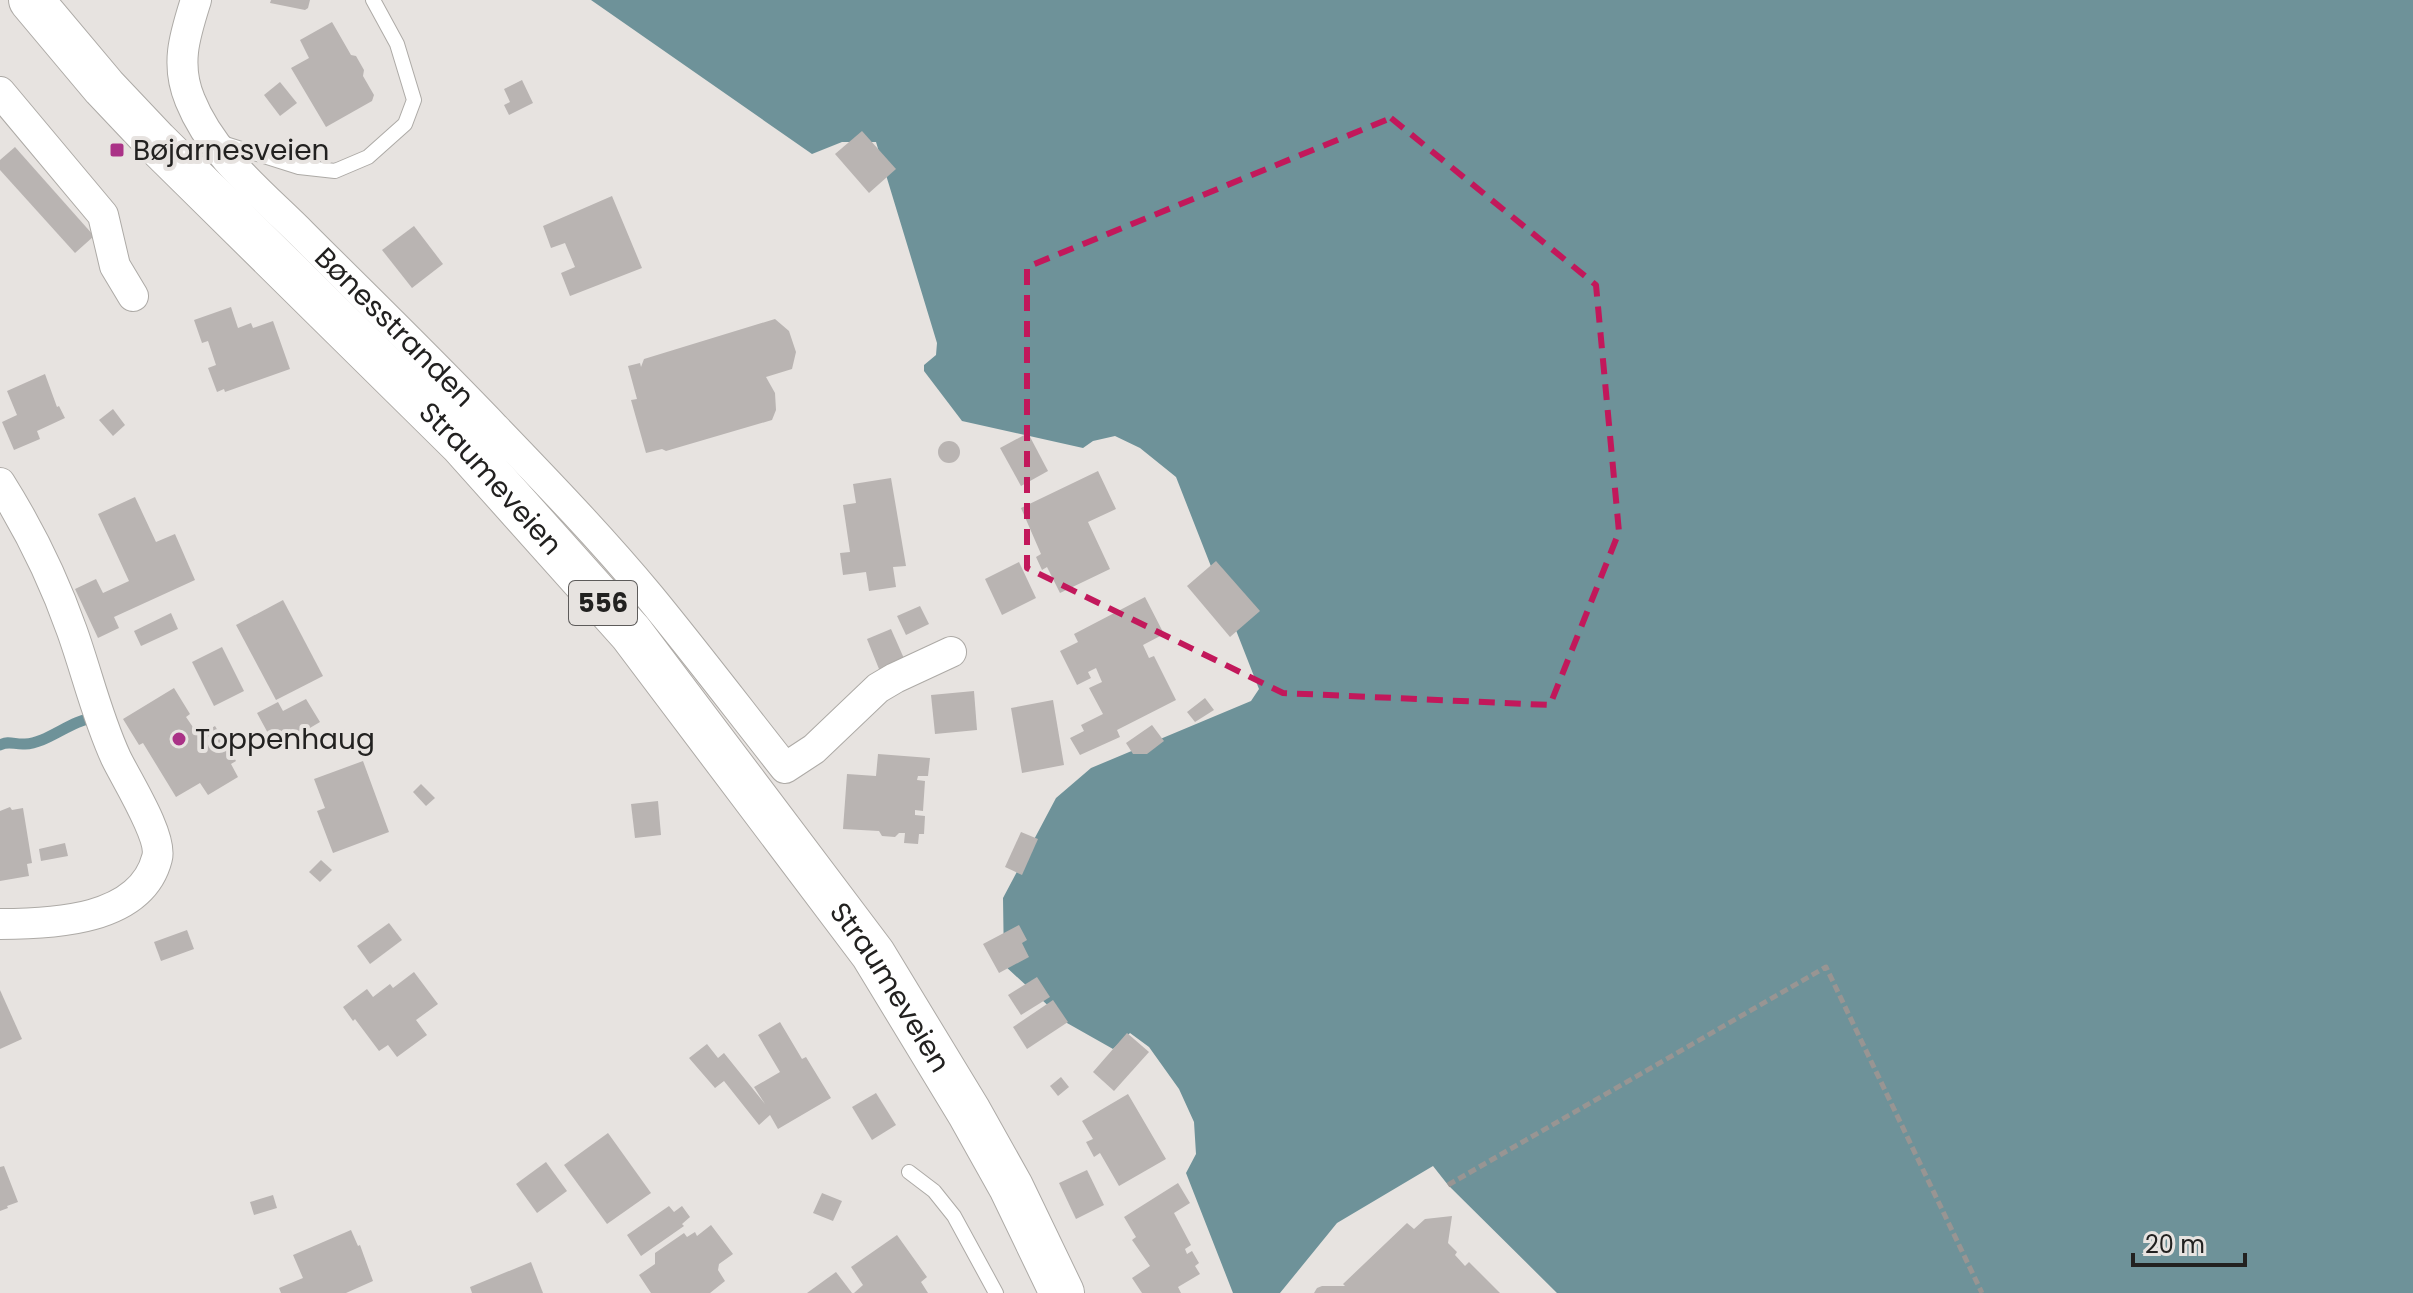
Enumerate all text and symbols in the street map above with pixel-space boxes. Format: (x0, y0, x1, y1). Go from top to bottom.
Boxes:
place label: Bøjarnesveien (133, 131, 330, 170)
marker: Bøjarnesveien (108, 141, 126, 159)
street label: Bønesstranden (306, 238, 483, 415)
street label: Straumeveien (411, 393, 572, 563)
road number: 556 (569, 581, 637, 625)
place label: Toppenhaug (195, 720, 375, 759)
marker: Toppenhaug (170, 730, 188, 748)
street label: Straumeveien (821, 894, 960, 1079)
scale bar (2133, 1217, 2245, 1267)
text: 20 m (2145, 1228, 2205, 1261)

